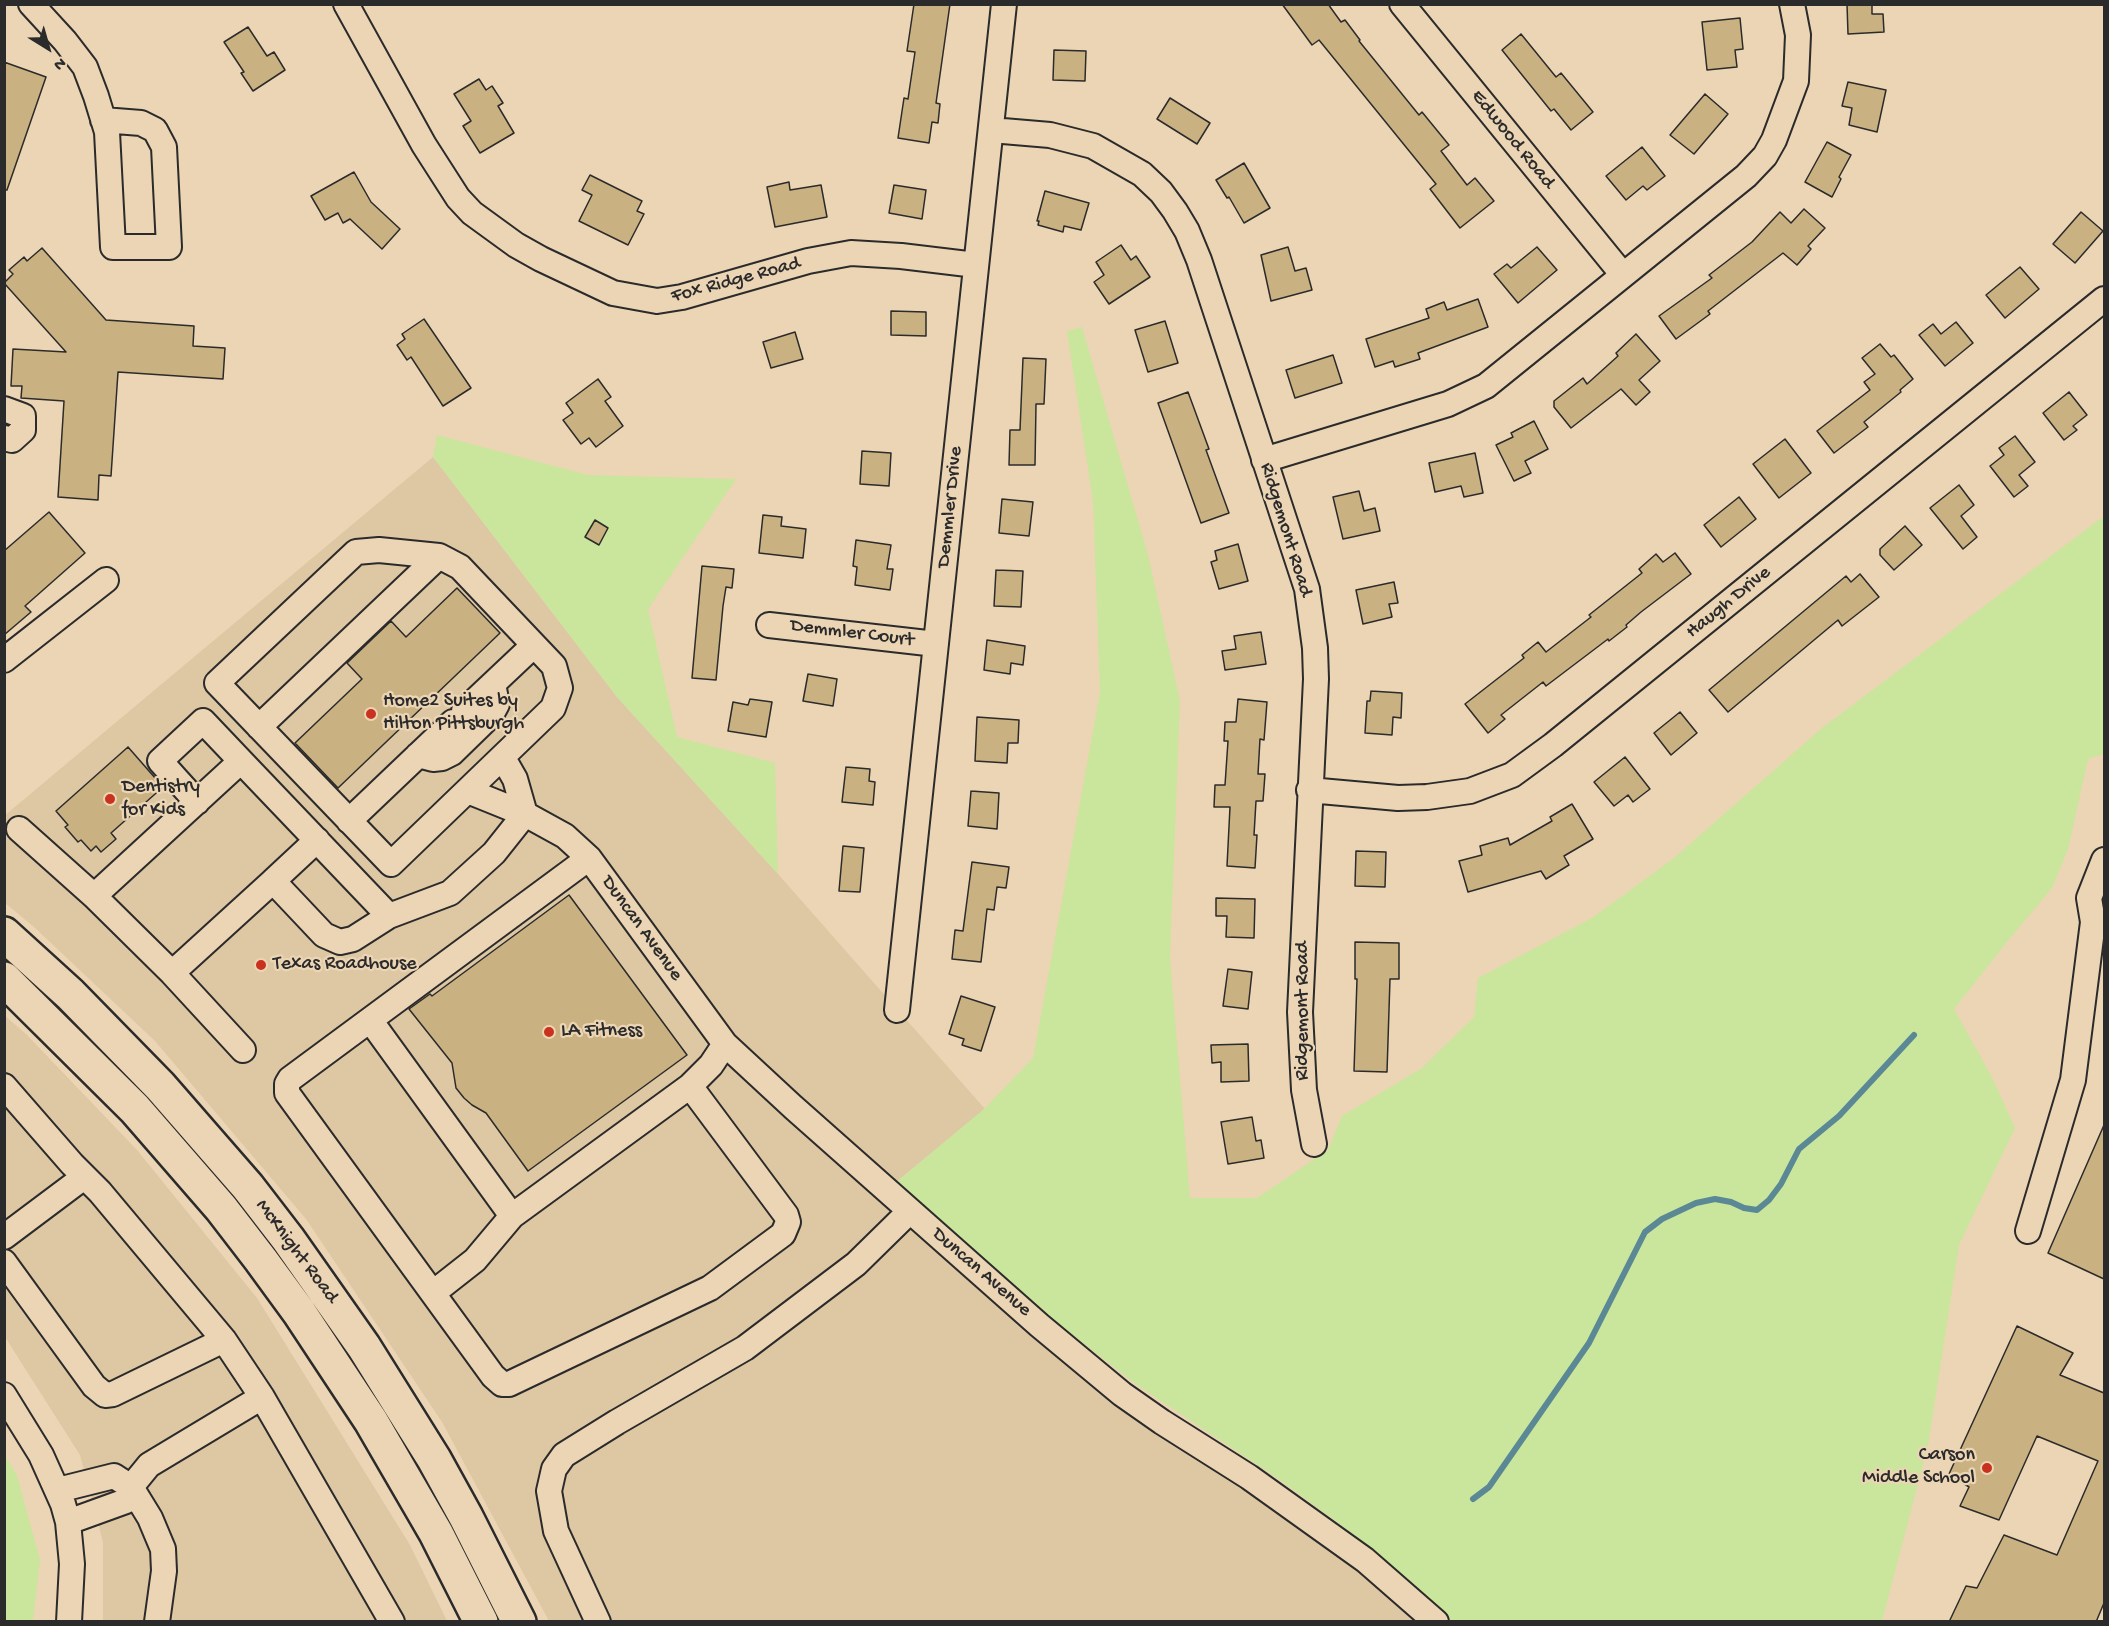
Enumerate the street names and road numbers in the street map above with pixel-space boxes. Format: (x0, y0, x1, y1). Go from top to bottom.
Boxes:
street label: Edwood Road (1465, 86, 1559, 194)
street label: Fox Ridge Road (669, 252, 803, 310)
street label: Demmler Drive (933, 445, 969, 569)
street label: Ridgemont Road (1253, 460, 1317, 600)
street label: Haugh Drive (1682, 561, 1776, 645)
street label: Demmler Court (789, 615, 915, 653)
street label: Duncan Avenue (595, 872, 687, 986)
street label: Ridgemont Road (1292, 942, 1316, 1080)
street label: McKnight Road (249, 1195, 343, 1309)
street label: Duncan Avenue (926, 1223, 1036, 1323)

